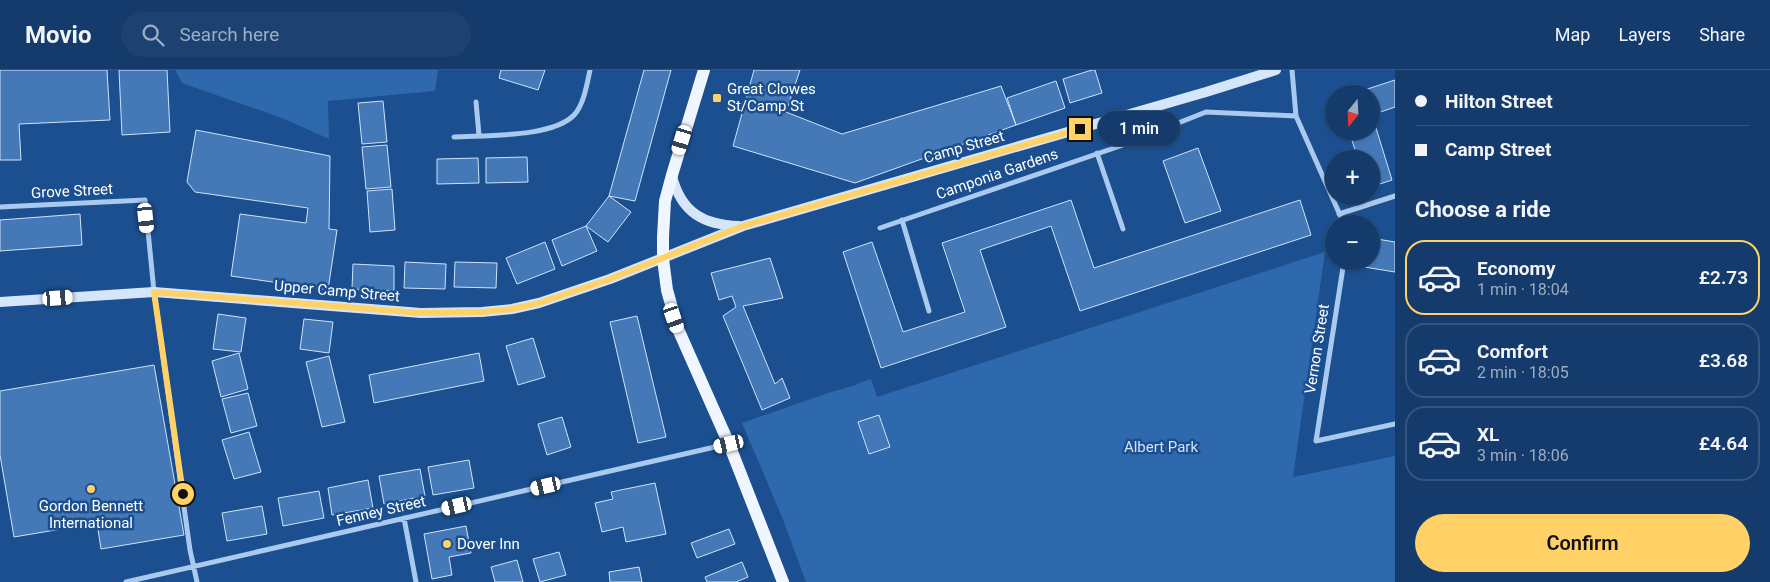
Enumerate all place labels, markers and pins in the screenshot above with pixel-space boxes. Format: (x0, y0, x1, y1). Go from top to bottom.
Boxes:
place label: Great Clowes St/Camp St (727, 80, 816, 115)
marker: Great Clowes St/Camp St (711, 92, 723, 104)
marker: Gordon Bennett International (85, 483, 97, 495)
place label: Gordon Bennett International (39, 497, 143, 532)
place label: Dover Inn (457, 535, 520, 553)
marker: Dover Inn (441, 538, 453, 550)

